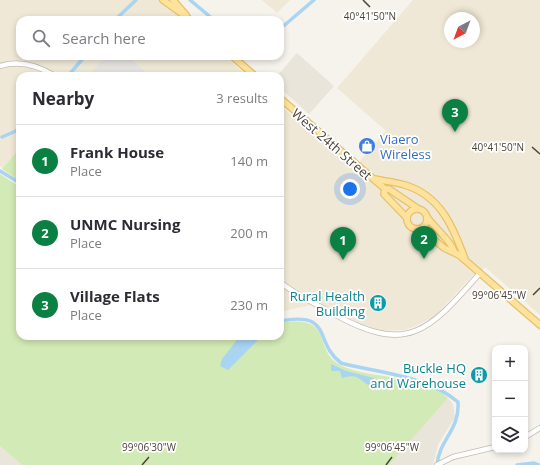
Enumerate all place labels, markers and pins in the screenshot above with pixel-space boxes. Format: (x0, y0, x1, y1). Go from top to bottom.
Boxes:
pin: 3 (442, 99, 468, 132)
place label: Viaero Wireless (380, 130, 431, 163)
shop icon: Viaero Wireless (357, 136, 377, 156)
pin: 2 (411, 226, 437, 259)
pin: 1 (330, 227, 356, 260)
place label: Rural Health Building (290, 287, 365, 320)
building icon: Rural Health Building (368, 293, 388, 313)
place label: Buckle HQ and Warehouse (370, 359, 466, 392)
building icon: Buckle HQ and Warehouse (469, 365, 489, 385)

